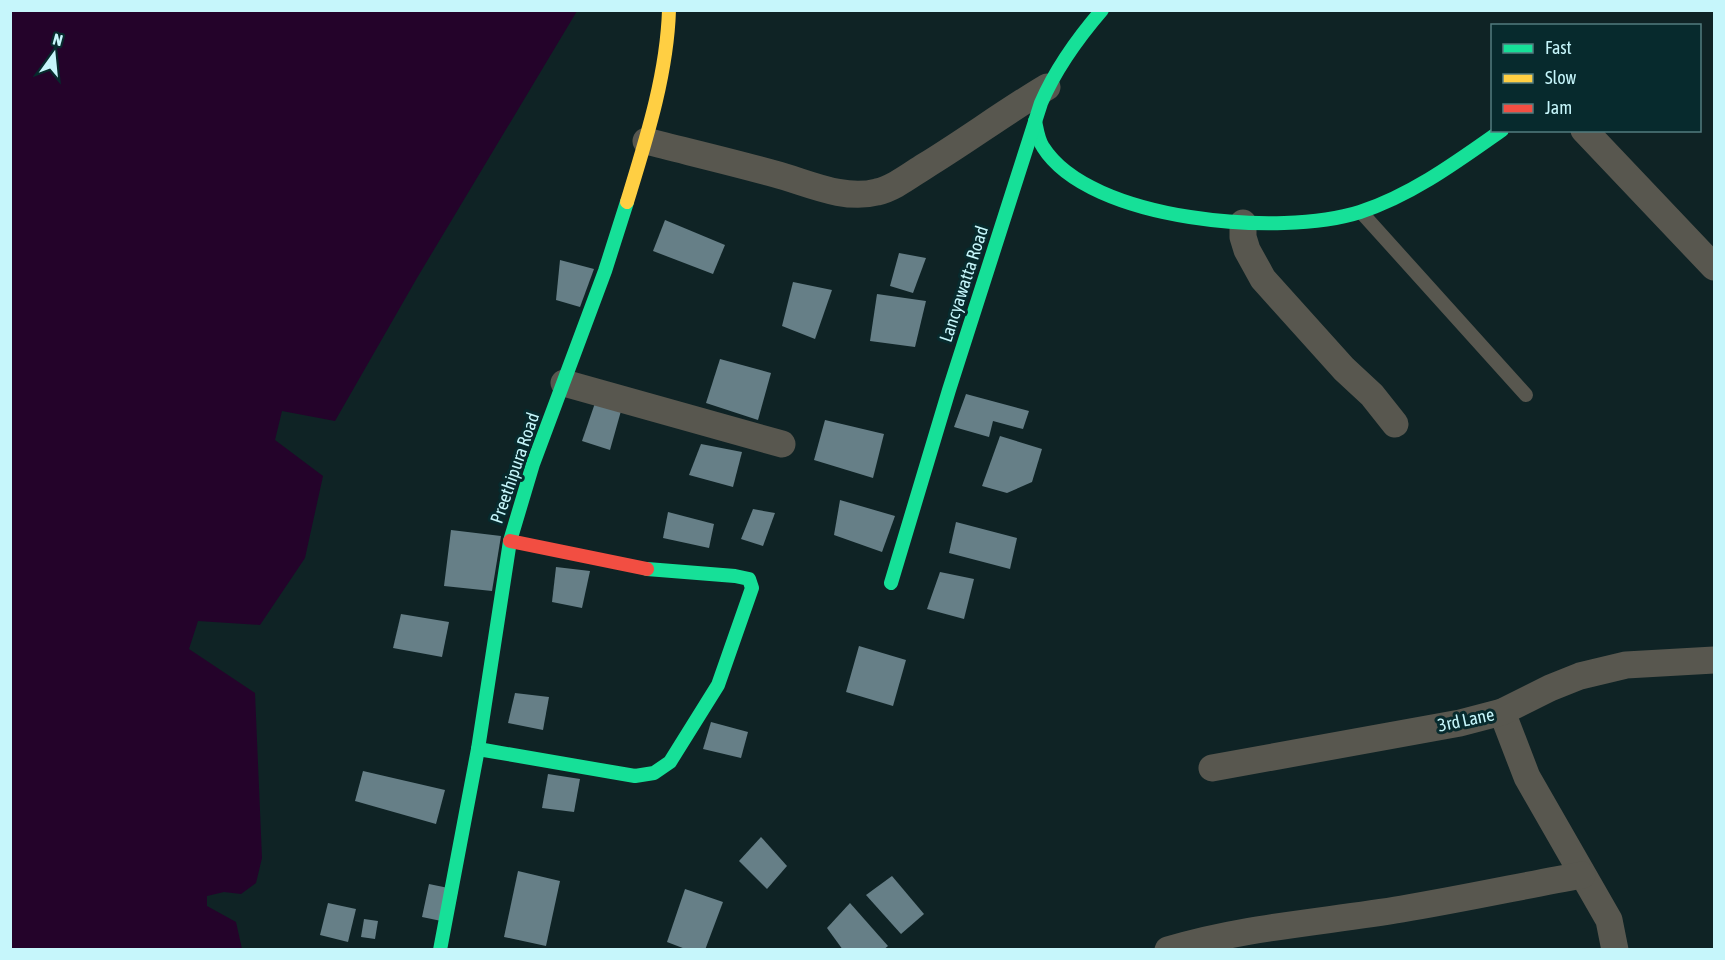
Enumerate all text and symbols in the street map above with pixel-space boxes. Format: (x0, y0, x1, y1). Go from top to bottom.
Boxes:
north arrow (24, 24, 84, 84)
legend (1491, 24, 1701, 132)
text: N (51, 30, 65, 49)
text: Fast (1545, 37, 1572, 58)
text: Slow (1545, 67, 1576, 88)
text: Jam (1545, 97, 1572, 118)
street label: Lancyawatta Road (935, 223, 992, 345)
street label: Preethipura Road (486, 410, 543, 526)
street label: 3rd Lane (1436, 703, 1496, 736)

